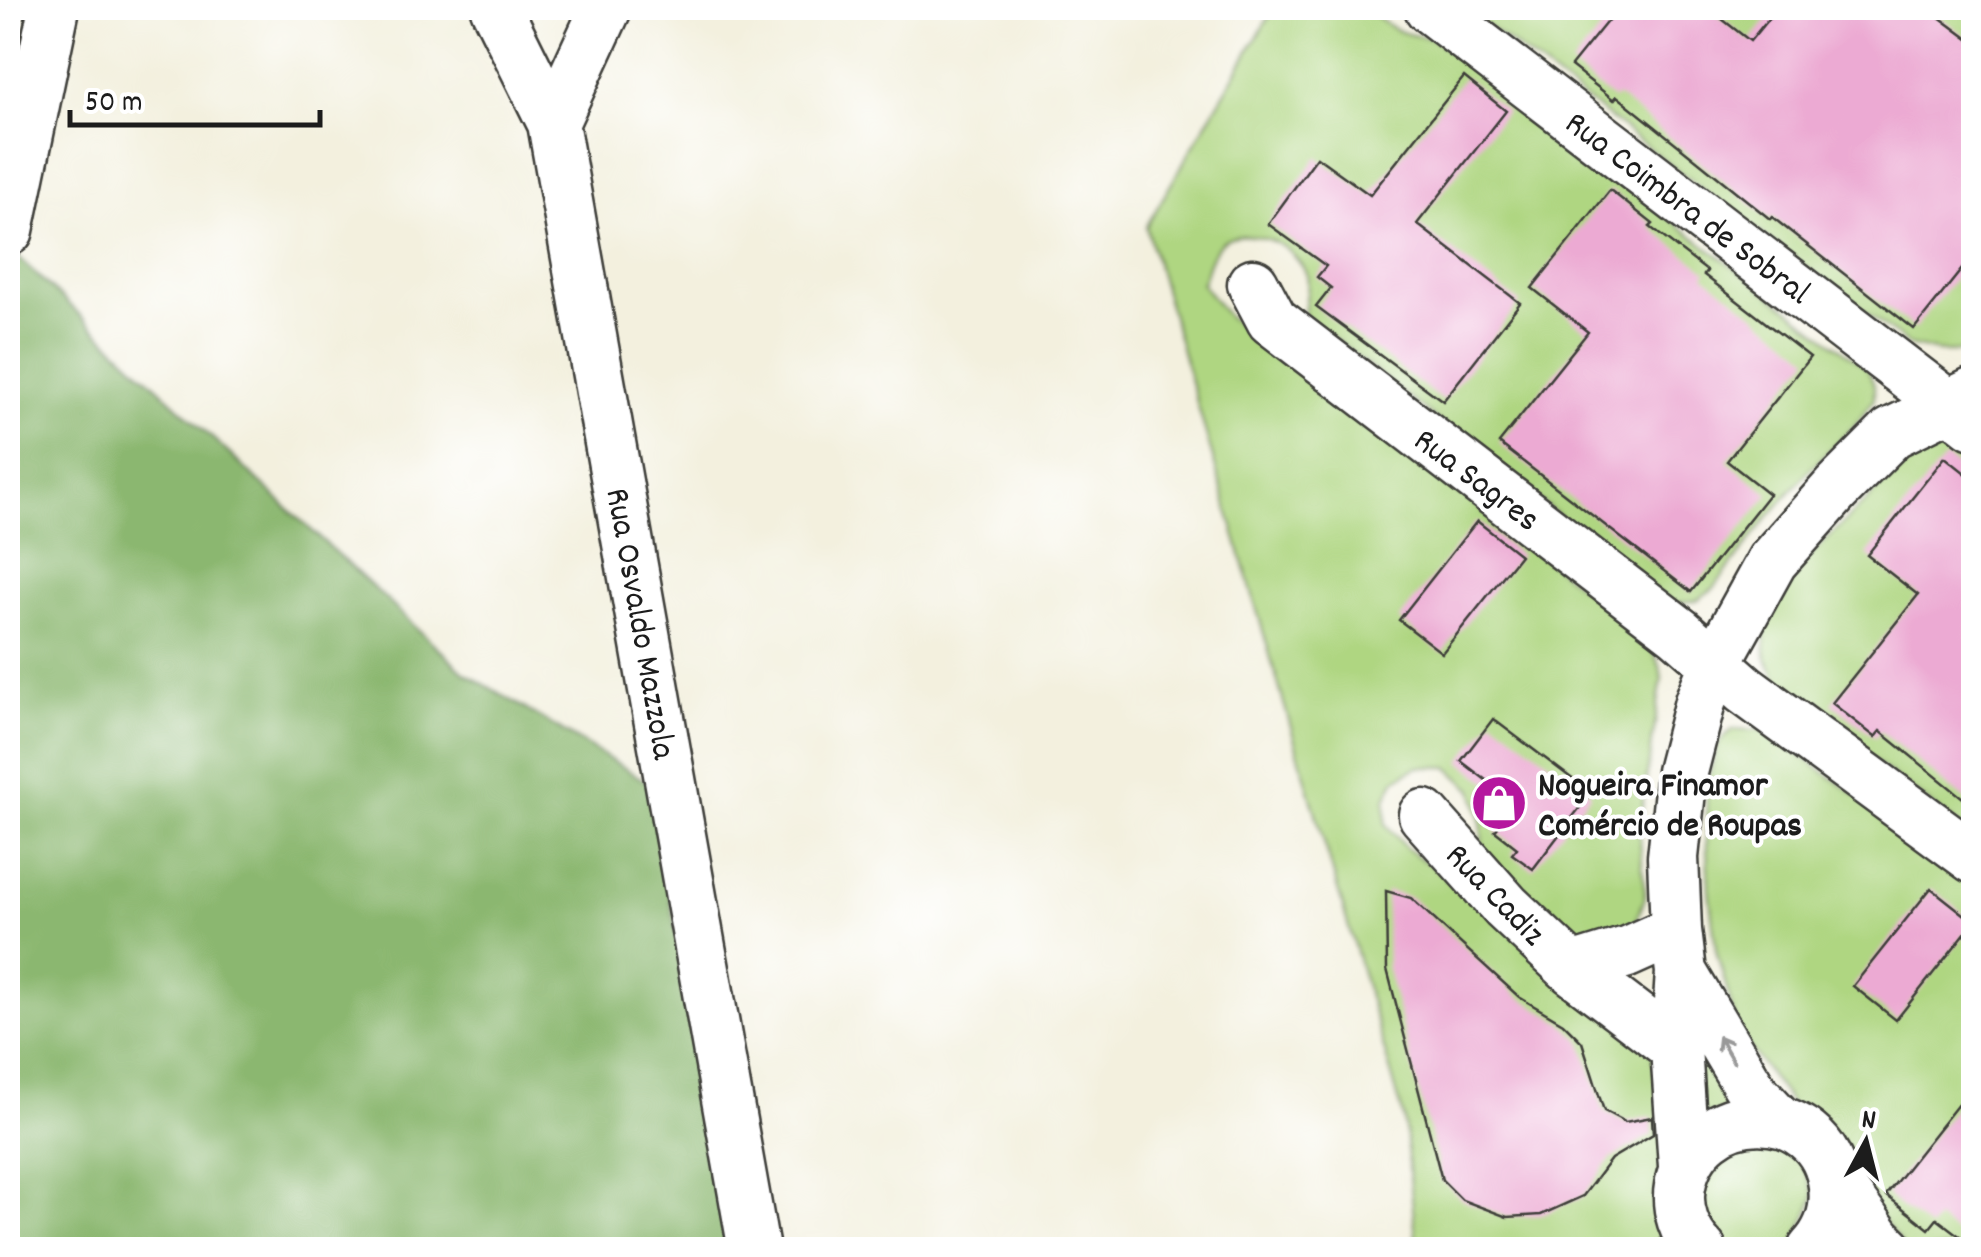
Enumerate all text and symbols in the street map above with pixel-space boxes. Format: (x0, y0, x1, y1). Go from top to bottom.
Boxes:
scale bar (70, 65, 320, 127)
text: 50 m (85, 83, 143, 126)
street label: Rua Coimbra de Sobral (1553, 101, 1819, 319)
street label: Rua Sagres (1401, 418, 1549, 546)
street label: Rua Osvaldo Mazzola (590, 484, 687, 764)
place label: Nogueira Finamor Comércio de Roupas (1538, 763, 1802, 853)
shop icon: Nogueira Finamor Comércio de Roupas (1469, 773, 1529, 833)
street label: Rua Cadiz (1432, 834, 1555, 959)
one-way arrow (1716, 1035, 1736, 1064)
north arrow (1816, 1092, 1916, 1192)
text: N (1859, 1101, 1878, 1143)

